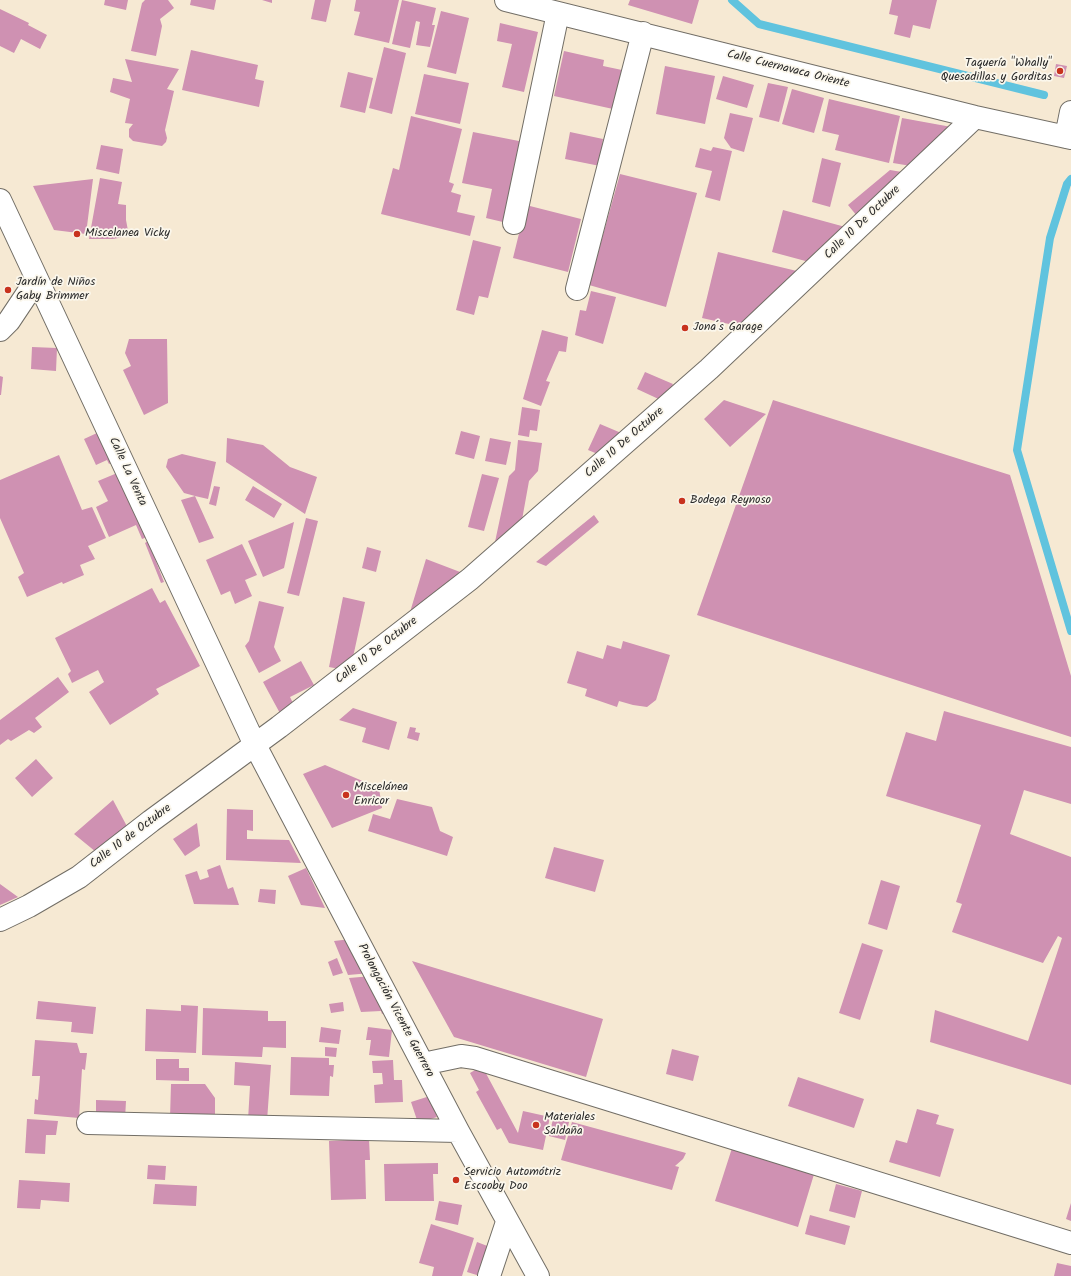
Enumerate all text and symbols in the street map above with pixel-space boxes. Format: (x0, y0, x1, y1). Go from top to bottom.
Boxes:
street label: Calle Cuernavaca Oriente (725, 48, 851, 92)
place label: Taquería "Whally" Quesadillas y Gorditas (941, 57, 1052, 85)
marker: Taquería "Whally" Quesadillas y Gorditas (1055, 66, 1065, 76)
street label: Calle 10 De Octubre (822, 183, 904, 263)
place label: Miscelanea Vicky (85, 227, 170, 241)
marker: Miscelanea Vicky (72, 229, 82, 239)
place label: Jardín de Niños Gaby Brimmer (16, 276, 95, 304)
marker: Jardín de Niños Gaby Brimmer (3, 285, 13, 295)
place label: Jona´s Garage (693, 321, 762, 335)
marker: Jona´s Garage (680, 323, 690, 333)
street label: Calle 10 De Octubre (582, 405, 668, 481)
street label: Calle La Venta (105, 435, 149, 509)
place label: Bodega Reynoso (690, 494, 771, 508)
marker: Bodega Reynoso (677, 496, 687, 506)
street label: Calle 10 De Octubre (333, 614, 421, 688)
place label: Miscelánea Enricor (354, 781, 408, 809)
marker: Miscelánea Enricor (341, 790, 351, 800)
street label: Calle 10 de Octubre (87, 802, 175, 872)
street label: Prolongación Vicente Guerrero (354, 942, 436, 1080)
place label: Materiales Saldaña (544, 1111, 595, 1139)
marker: Materiales Saldaña (531, 1120, 541, 1130)
place label: Servicio Automótriz Escooby Doo (464, 1166, 561, 1194)
marker: Servicio Automótriz Escooby Doo (451, 1175, 461, 1185)

